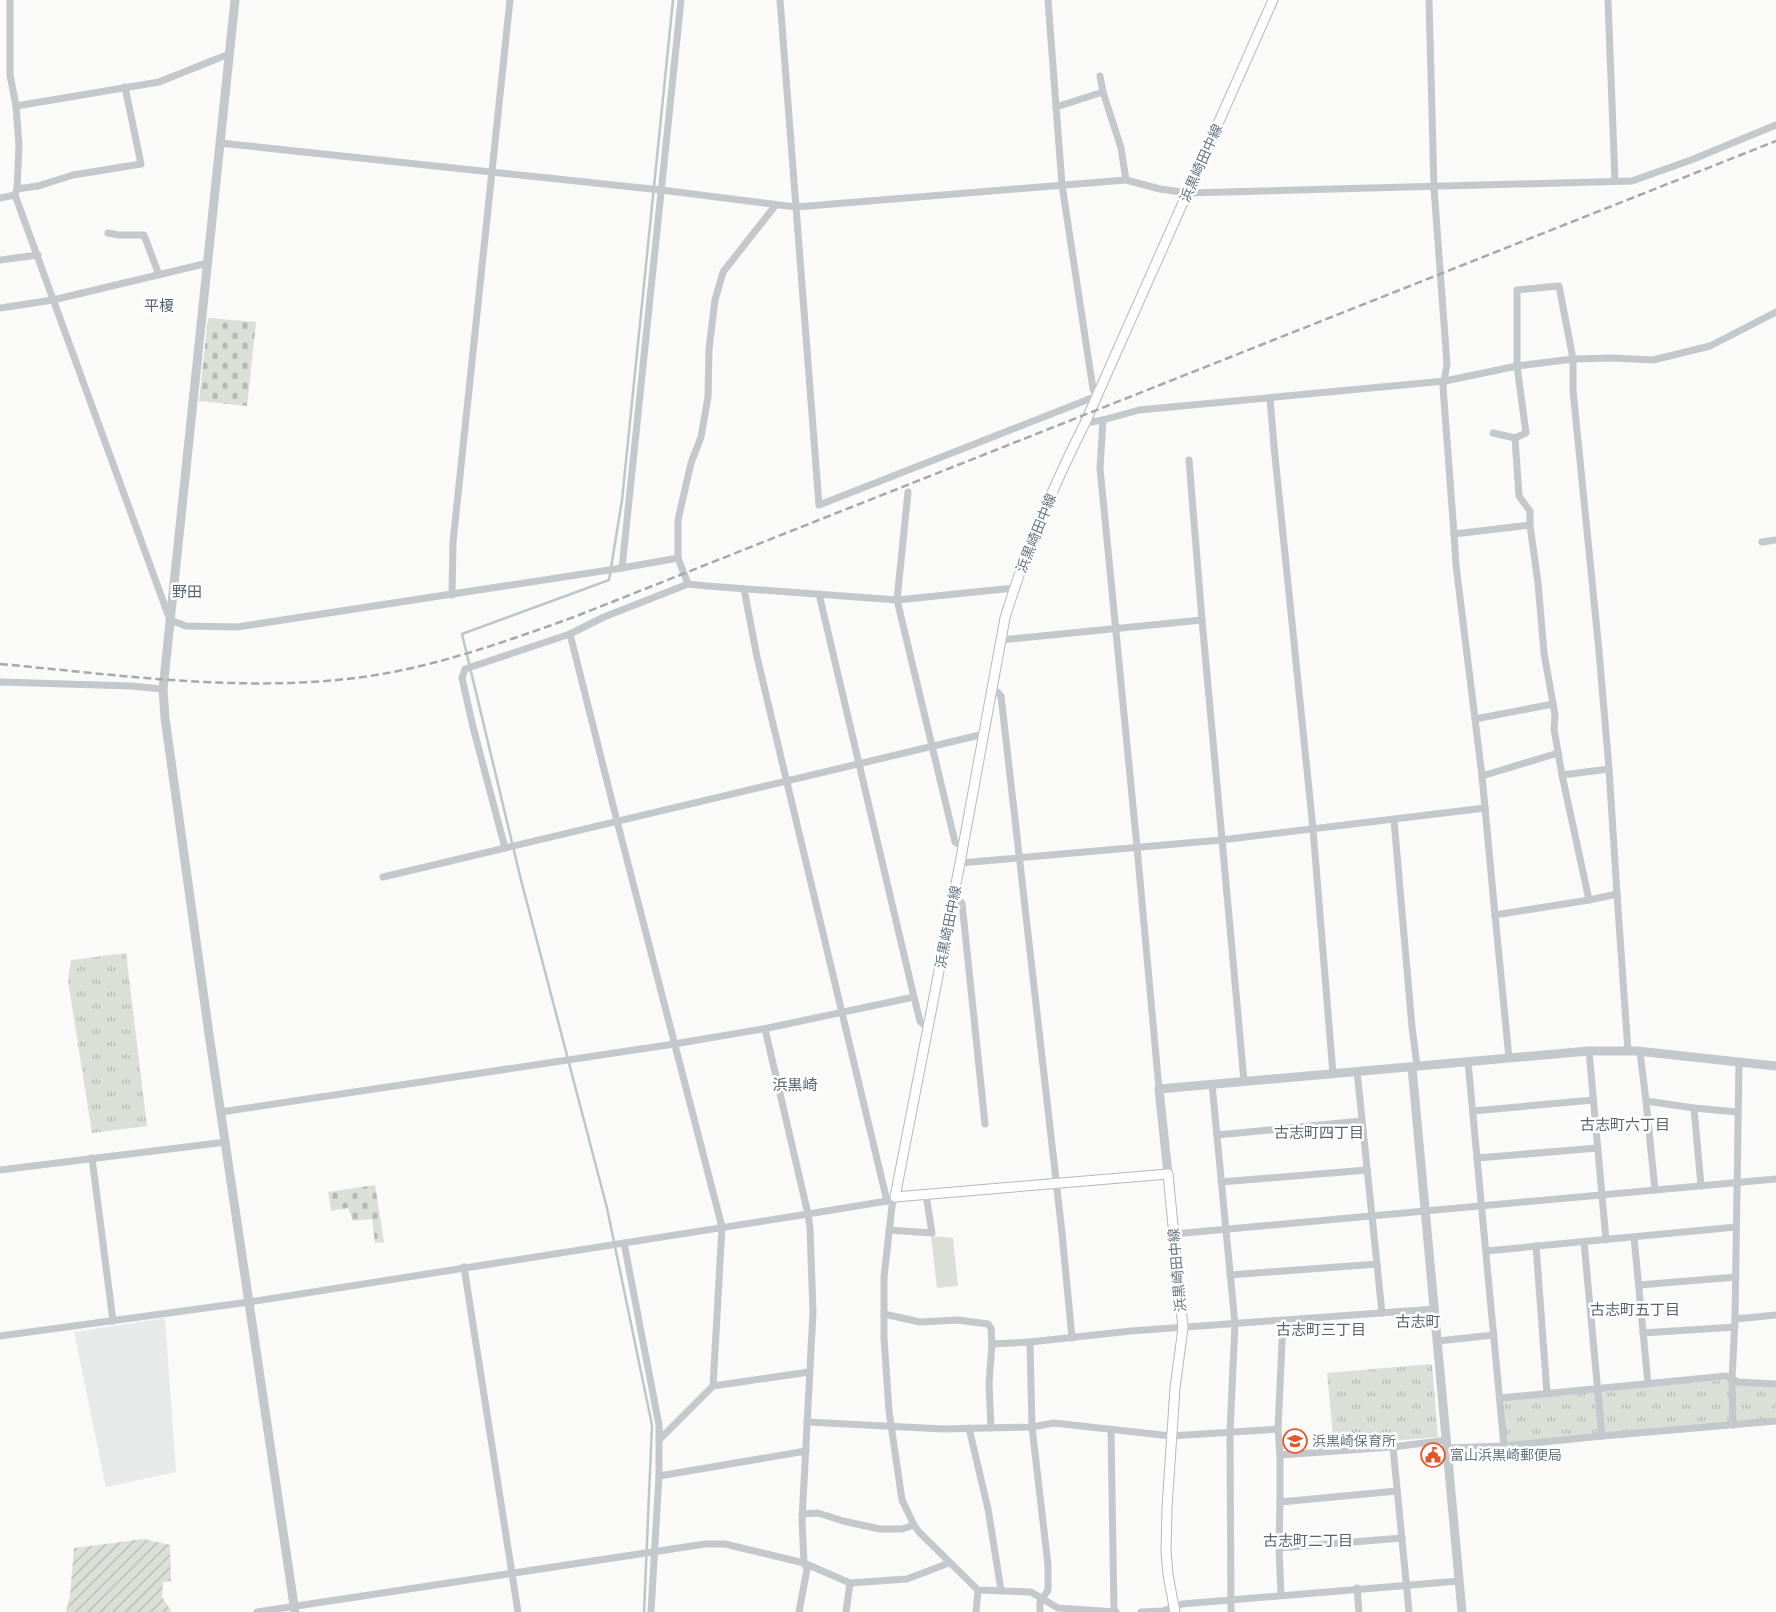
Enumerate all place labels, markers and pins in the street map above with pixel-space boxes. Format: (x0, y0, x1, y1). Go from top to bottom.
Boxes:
school or university icon: 浜黒崎保育所 (1282, 1428, 1308, 1454)
place label: 浜黒崎保育所 (1312, 1432, 1396, 1452)
public building icon: 富山浜黒崎郵便局 (1420, 1442, 1446, 1468)
place label: 富山浜黒崎郵便局 (1450, 1446, 1562, 1466)

